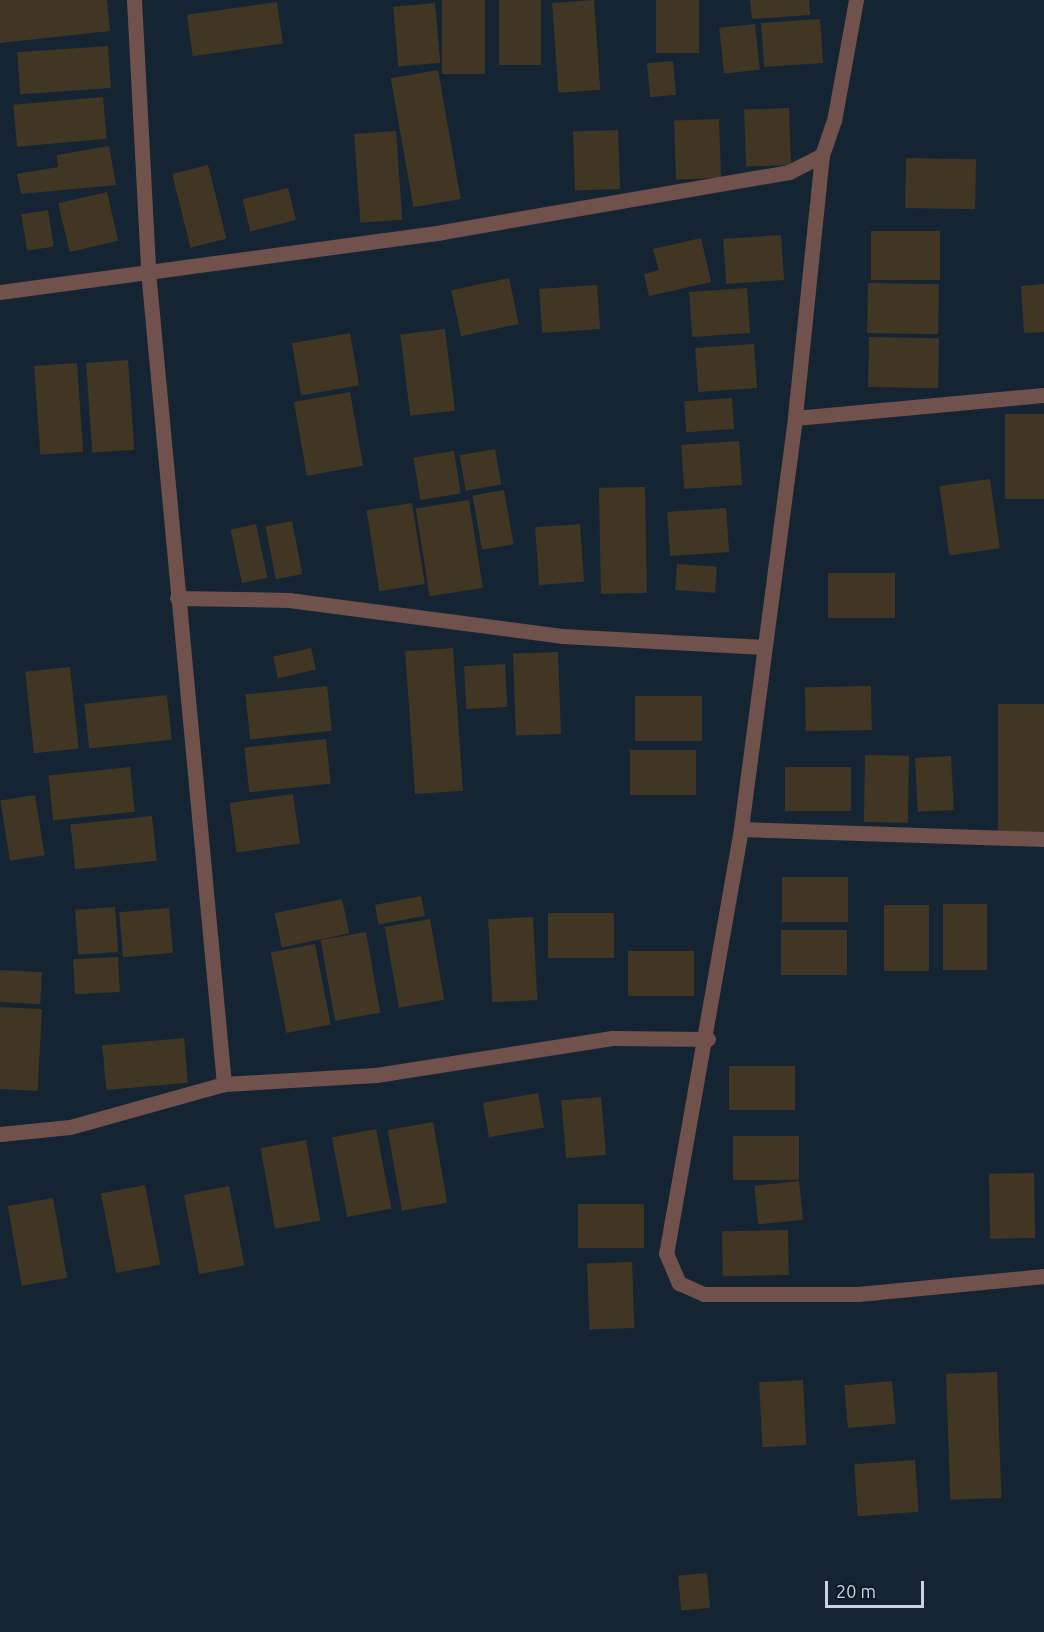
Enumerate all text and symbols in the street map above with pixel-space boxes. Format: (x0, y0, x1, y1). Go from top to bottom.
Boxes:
scale bar (828, 1569, 927, 1607)
text: 20 m (836, 1581, 876, 1601)

